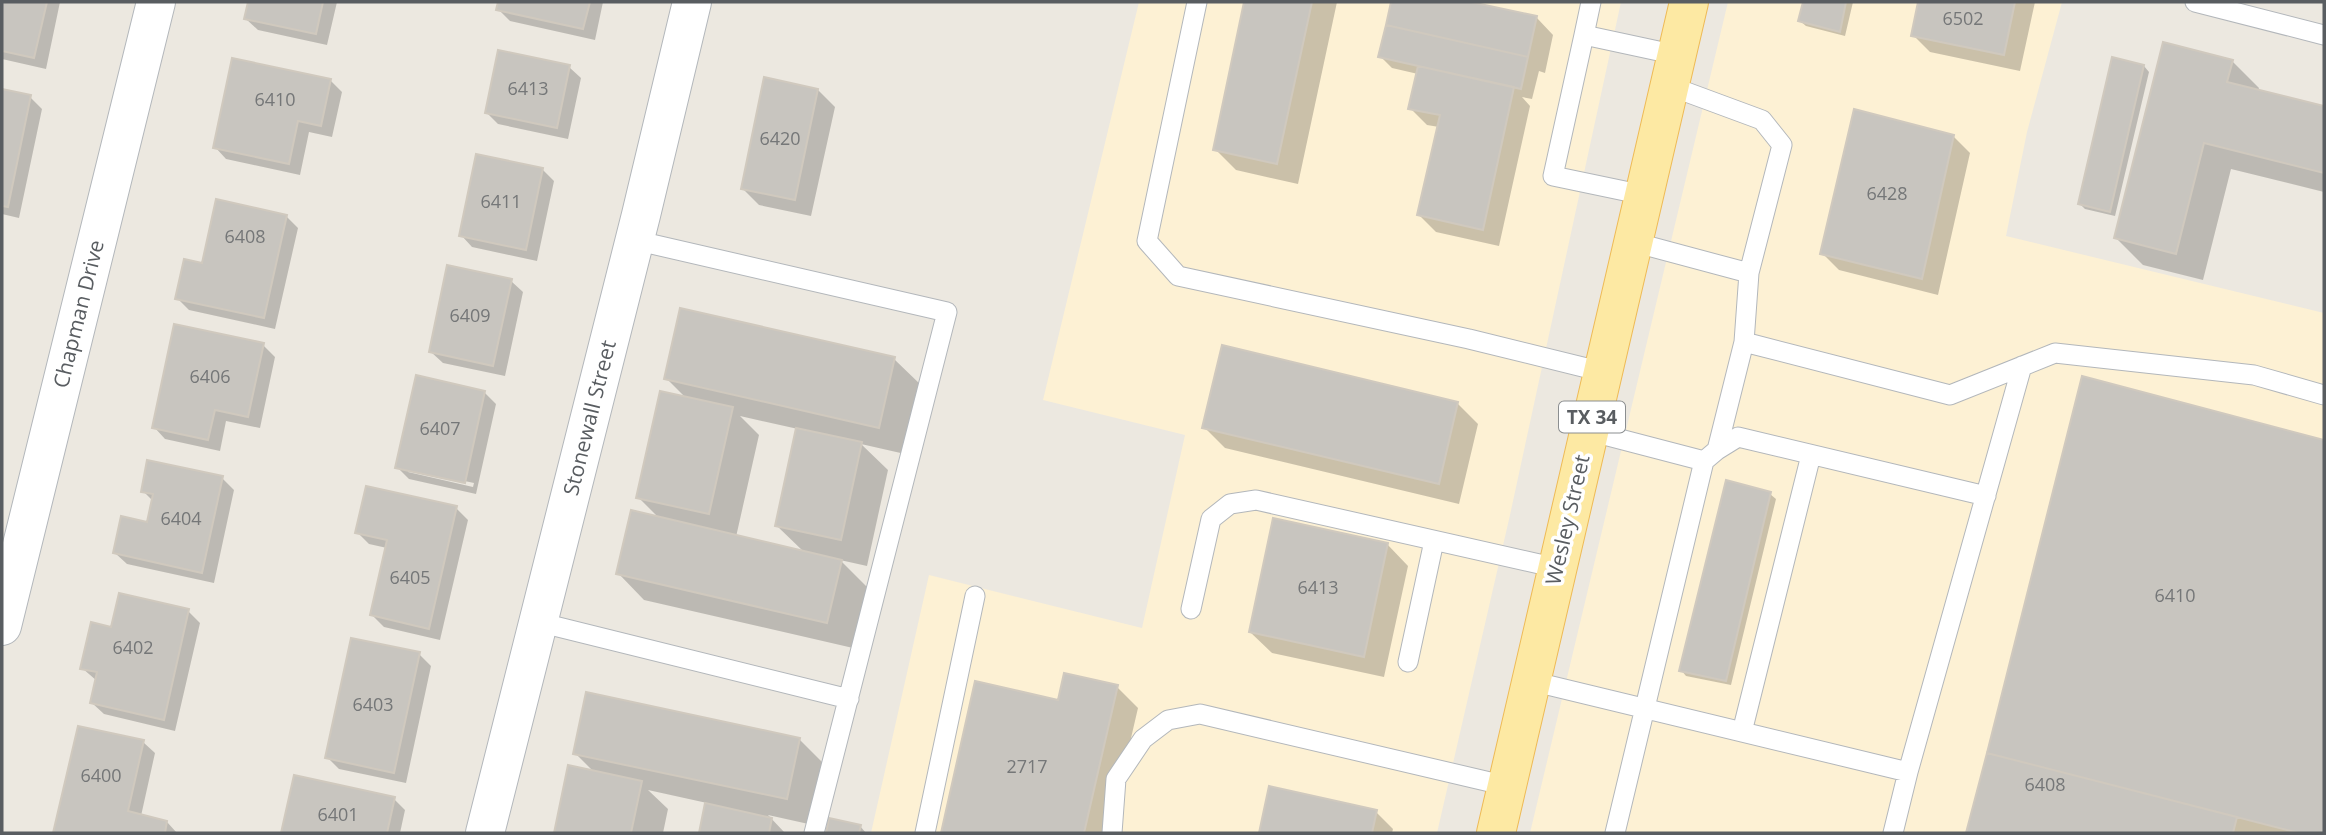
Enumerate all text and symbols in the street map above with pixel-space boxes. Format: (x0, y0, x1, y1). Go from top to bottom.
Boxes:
house number: 6502 (1942, 6, 1984, 30)
house number: 6413 (507, 76, 549, 100)
house number: 6410 (254, 87, 296, 111)
house number: 6420 (759, 126, 801, 150)
house number: 6428 (1866, 181, 1908, 205)
house number: 6411 (480, 189, 522, 213)
house number: 6408 (224, 224, 266, 248)
street label: Chapman Drive (46, 237, 110, 391)
house number: 6409 (449, 303, 491, 327)
street label: Stonewall Street (556, 337, 622, 498)
house number: 6406 (189, 364, 231, 388)
road number: TX 34 (1559, 402, 1625, 432)
house number: 6407 (419, 416, 461, 440)
street label: Wesley Street (1538, 452, 1596, 588)
house number: 6404 (160, 506, 202, 530)
house number: 6405 (389, 565, 431, 589)
house number: 6413 (1297, 575, 1339, 599)
house number: 6410 (2154, 583, 2196, 607)
house number: 6402 (112, 635, 154, 659)
house number: 6403 (352, 692, 394, 716)
house number: 2717 (1006, 754, 1048, 778)
house number: 6400 (80, 763, 122, 787)
house number: 6408 (2024, 772, 2066, 796)
house number: 6401 (317, 802, 359, 826)

